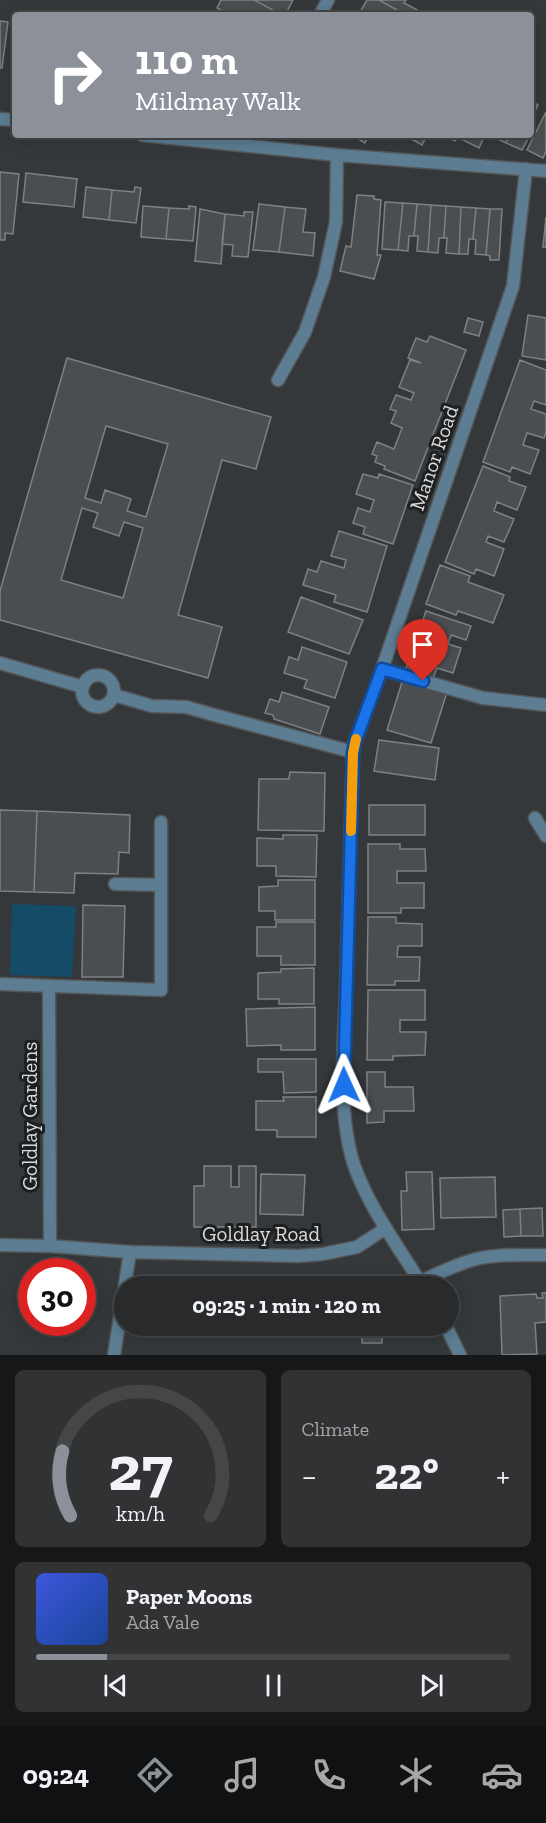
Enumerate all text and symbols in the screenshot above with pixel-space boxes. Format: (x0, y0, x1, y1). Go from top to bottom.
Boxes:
text: 110 m (135, 34, 238, 85)
icon: right (36, 36, 114, 114)
text: Mildmay Walk (135, 85, 301, 117)
street label: Manor Road (404, 401, 463, 514)
pin (397, 619, 448, 681)
icon: arrive (406, 628, 439, 661)
street label: Goldlay Gardens (17, 1042, 42, 1190)
position arrow (312, 1053, 376, 1117)
street label: Goldlay Road (202, 1221, 320, 1246)
speed limit sign: 30 (18, 1258, 96, 1336)
text: 09:25 · 1 min · 120 m (192, 1292, 381, 1319)
text: Climate (302, 1417, 369, 1441)
text: 27 (108, 1431, 173, 1506)
text: 22° (374, 1447, 439, 1501)
text: − (302, 1456, 317, 1495)
text: + (496, 1456, 510, 1495)
text: km/h (116, 1501, 165, 1526)
text: Paper Moons (126, 1583, 252, 1610)
text: Ada Vale (126, 1610, 199, 1634)
icon: previous (99, 1669, 132, 1702)
icon: pause (257, 1669, 290, 1702)
icon: next (415, 1669, 448, 1702)
icon: directions (134, 1754, 176, 1796)
icon: music (221, 1754, 263, 1796)
icon: phone (308, 1754, 350, 1796)
icon: climate (395, 1754, 437, 1796)
icon: car (481, 1754, 523, 1796)
text: 09:24 (22, 1759, 89, 1791)

